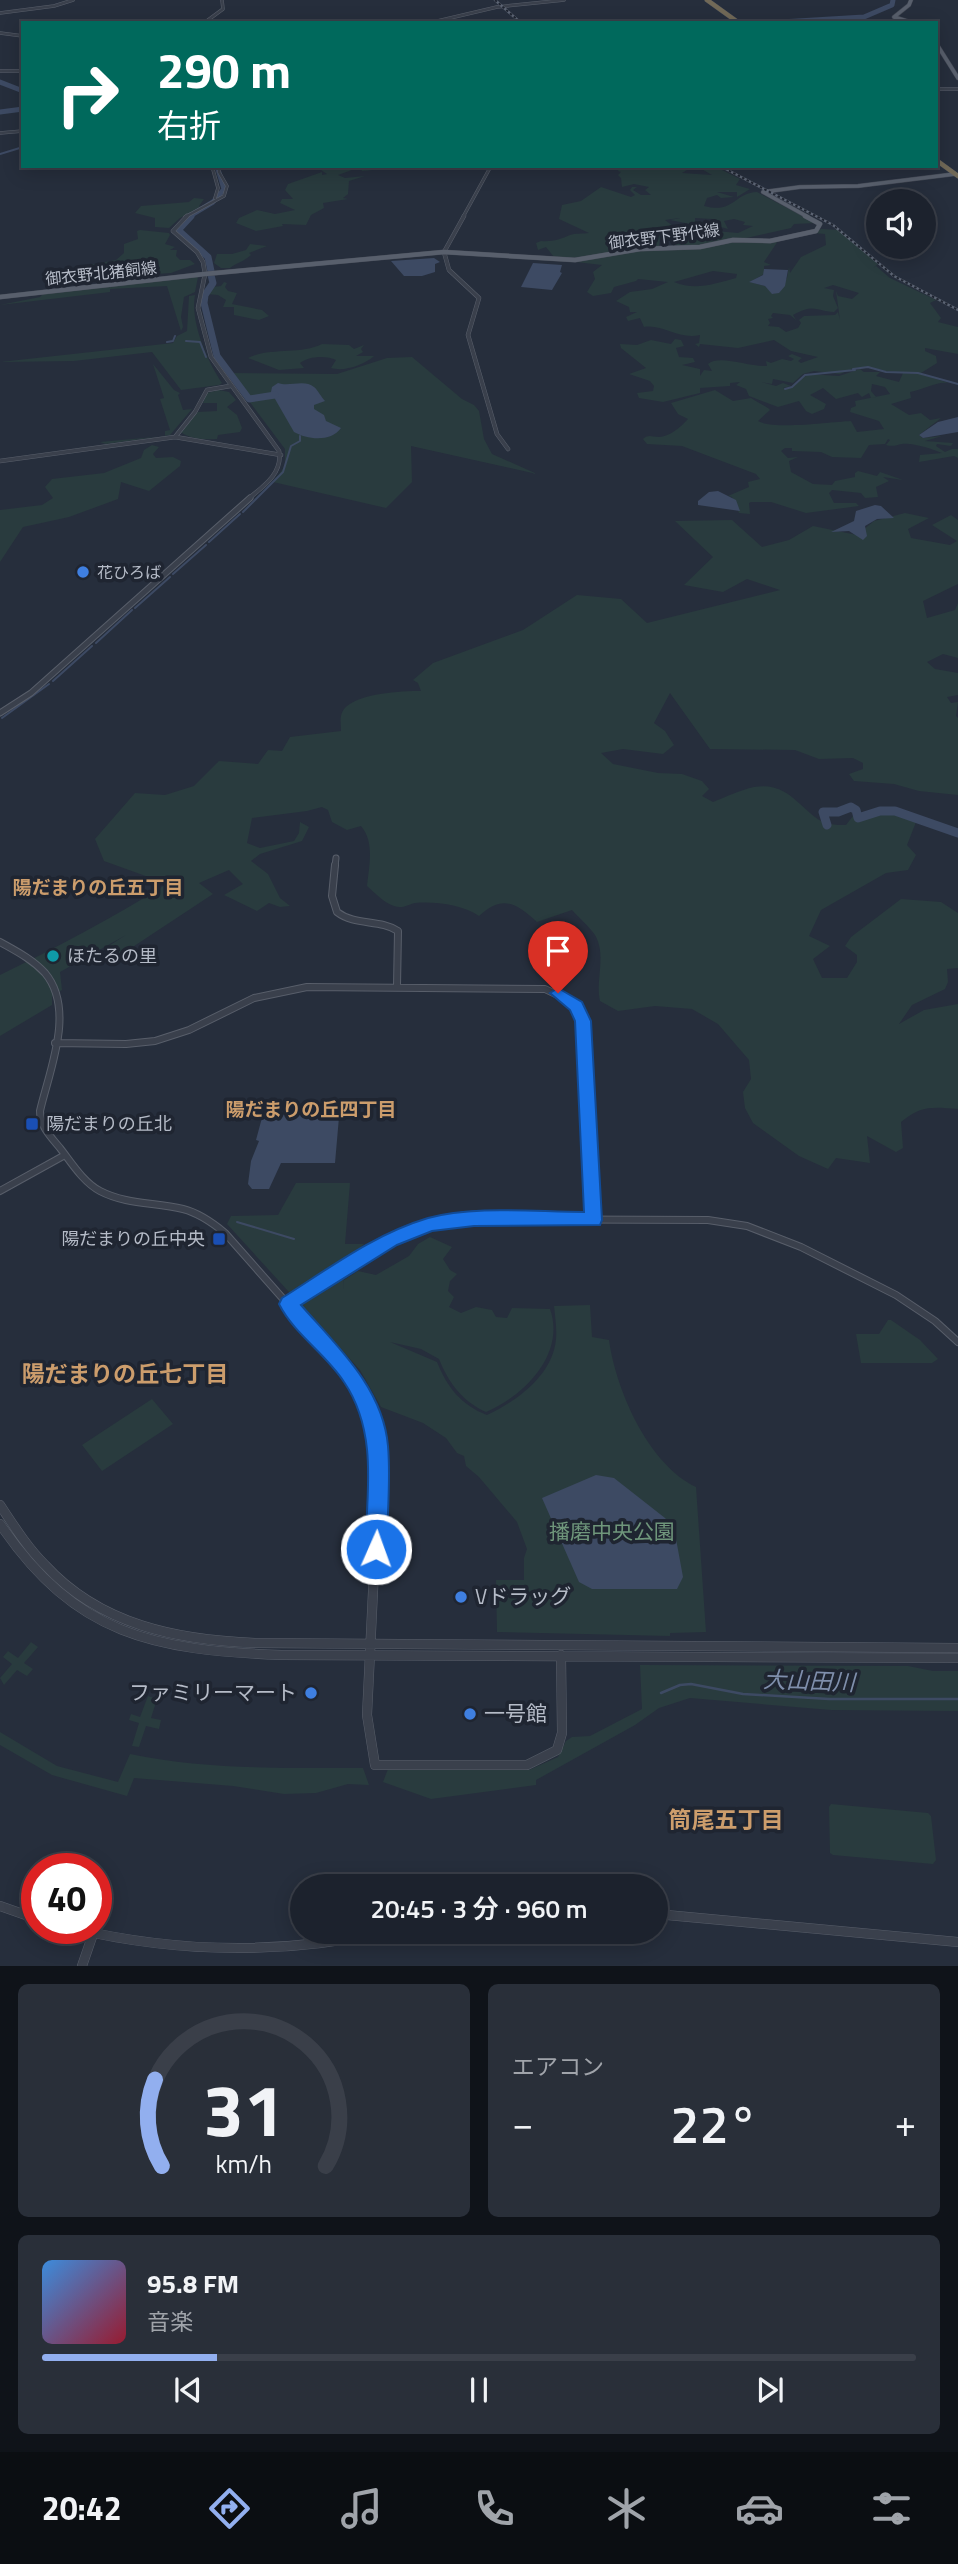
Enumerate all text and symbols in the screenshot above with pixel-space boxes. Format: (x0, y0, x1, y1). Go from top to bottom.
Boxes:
text: 290 m (157, 32, 291, 107)
icon: right (42, 49, 133, 140)
text: 右折 (157, 101, 221, 149)
map controls (866, 189, 936, 259)
button: sound (866, 189, 936, 259)
street label: 御衣野下野代線 (607, 217, 721, 255)
street label: 御衣野北猪飼線 (44, 255, 158, 291)
place label: 花ひろば (97, 560, 161, 584)
marker: 花ひろば (75, 564, 91, 580)
district label: 陽だまりの丘五丁目 (13, 872, 183, 901)
pin (528, 921, 588, 993)
icon: arrive (539, 932, 577, 970)
place label: ほたるの里 (67, 942, 157, 969)
marker: ほたるの里 (45, 948, 61, 964)
district label: 陽だまりの丘四丁目 (226, 1094, 396, 1123)
place label: 陽だまりの丘北 (46, 1110, 172, 1137)
marker: 陽だまりの丘北 (24, 1116, 40, 1132)
place label: 陽だまりの丘中央 (61, 1225, 205, 1252)
marker: 陽だまりの丘中央 (211, 1231, 227, 1247)
district label: 陽だまりの丘七丁目 (22, 1356, 228, 1391)
position arrow (339, 1512, 413, 1586)
park label: 播磨中央公園 (549, 1515, 675, 1547)
place label: Vドラッグ (475, 1580, 571, 1612)
marker: Vドラッグ (453, 1589, 469, 1605)
water label: 大山田川 (762, 1661, 859, 1700)
place label: ファミリーマート (129, 1676, 297, 1708)
marker: ファミリーマート (303, 1685, 319, 1701)
place label: 一号館 (484, 1697, 547, 1729)
marker: 一号館 (462, 1706, 478, 1722)
district label: 筒尾五丁目 (669, 1802, 784, 1837)
speed limit sign: 40 (21, 1853, 112, 1944)
text: 20:45 · 3 分 · 960 m (370, 1889, 588, 1928)
text: エアコン (512, 2049, 604, 2084)
text: 31 (203, 2055, 285, 2165)
text: 22° (670, 2084, 758, 2163)
text: − (512, 2094, 533, 2152)
text: + (895, 2094, 916, 2152)
text: km/h (216, 2145, 272, 2183)
text: 95.8 FM (147, 2264, 239, 2303)
text: 音楽 (147, 2304, 193, 2339)
icon: previous (169, 2371, 207, 2409)
icon: pause (460, 2371, 498, 2409)
icon: next (751, 2371, 789, 2409)
text: 20:42 (42, 2484, 122, 2532)
icon: directions (205, 2484, 254, 2533)
icon: music (337, 2484, 386, 2533)
icon: phone (470, 2484, 519, 2533)
icon: climate (602, 2484, 651, 2533)
icon: car (735, 2484, 784, 2533)
icon: filters (867, 2484, 916, 2533)

